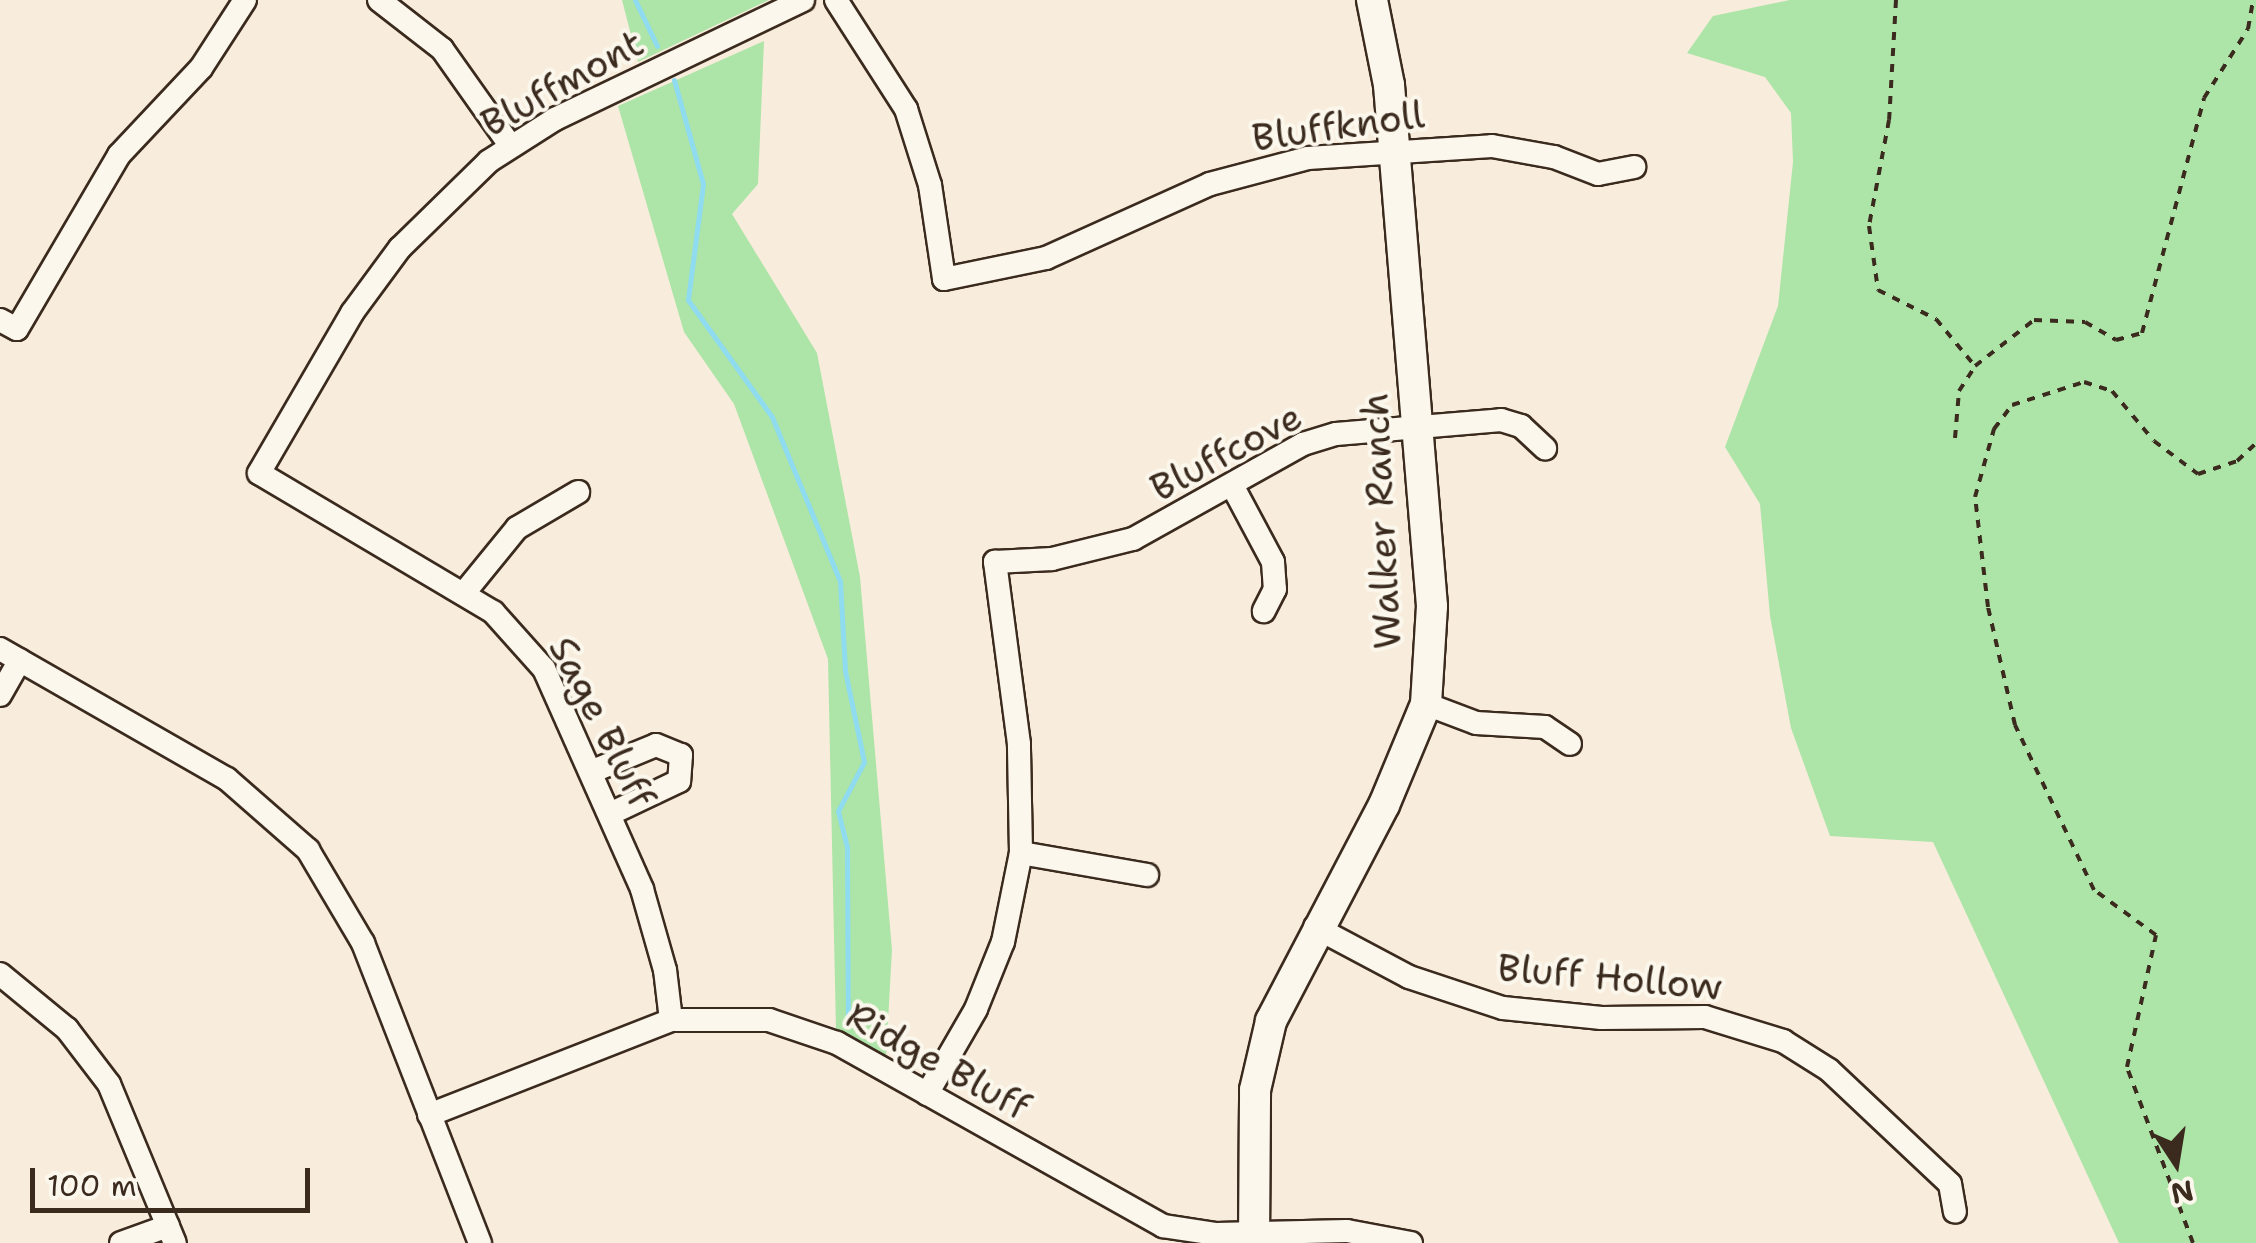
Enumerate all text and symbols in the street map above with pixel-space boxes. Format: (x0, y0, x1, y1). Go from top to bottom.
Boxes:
street label: Bluffmont (473, 20, 651, 146)
street label: Bluffknoll (1249, 91, 1427, 161)
street label: Walker Ranch (1352, 392, 1410, 650)
street label: Bluffcove (1142, 393, 1310, 511)
street label: Sage Bluff (540, 629, 664, 815)
street label: Bluff Hollow (1496, 944, 1724, 1010)
street label: Ridge Bluff (839, 992, 1037, 1130)
north arrow (2126, 1113, 2226, 1213)
scale bar (35, 1148, 315, 1210)
text: 100 m (47, 1165, 137, 1206)
text: N (2167, 1171, 2197, 1213)

